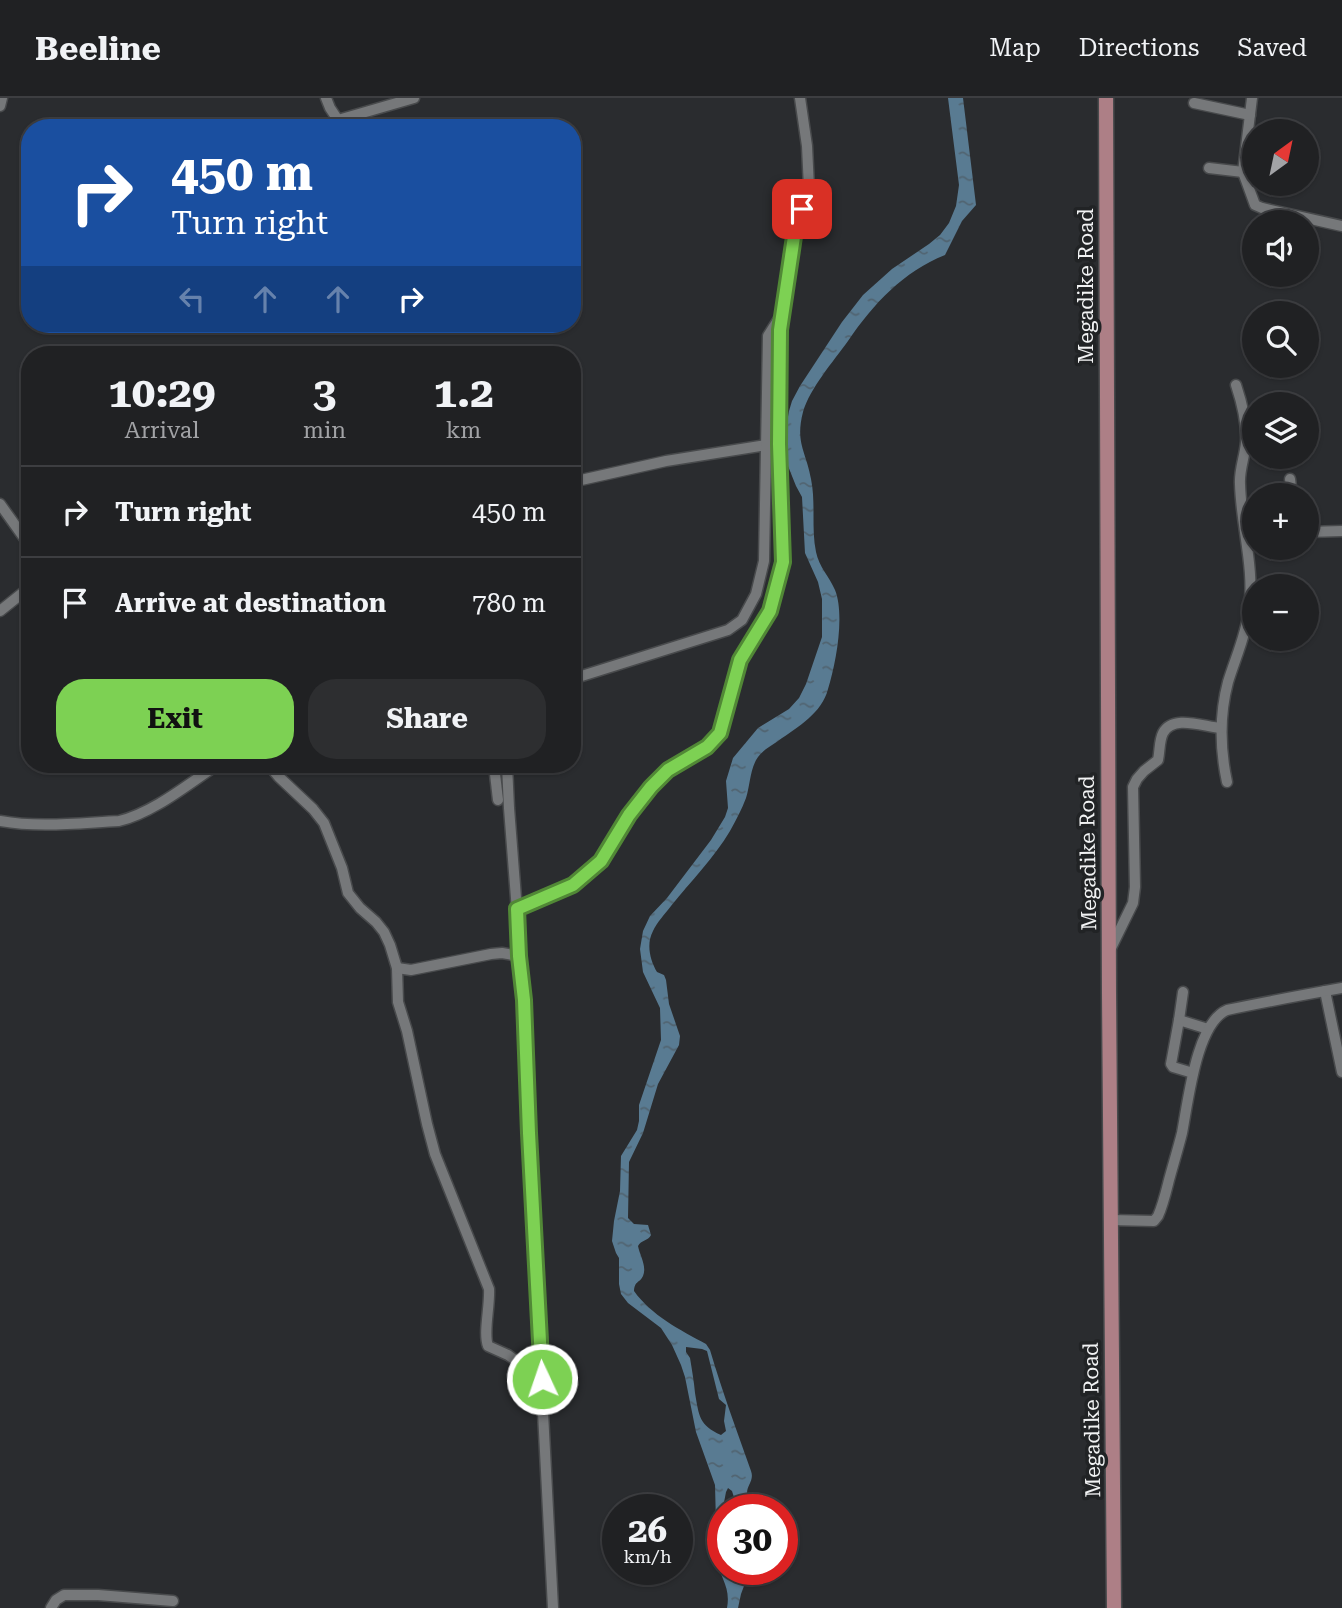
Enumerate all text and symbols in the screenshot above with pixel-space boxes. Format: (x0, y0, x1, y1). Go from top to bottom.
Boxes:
text: Beeline (35, 29, 161, 68)
text: Map (989, 34, 1041, 62)
text: Directions (1079, 34, 1199, 62)
text: Saved (1237, 34, 1307, 62)
north arrow (1242, 119, 1320, 196)
map controls (1242, 119, 1319, 651)
text: 450 m (171, 145, 313, 202)
icon: right (56, 147, 147, 238)
pin (772, 179, 832, 239)
icon: arrive (783, 190, 821, 228)
text: Turn right (171, 204, 328, 242)
street label: Megadike Road (1074, 208, 1098, 364)
button: sound (1242, 210, 1319, 287)
icon: left (173, 280, 211, 318)
icon: ahead (246, 280, 284, 318)
icon: ahead (319, 280, 357, 318)
icon: right (392, 280, 430, 318)
button: search (1242, 301, 1319, 378)
text: 10:29 (108, 368, 216, 417)
text: 3 (313, 368, 336, 417)
text: 1.2 (433, 368, 494, 417)
button: layers (1242, 392, 1319, 469)
text: Arrival (125, 417, 199, 444)
text: min (303, 417, 346, 444)
text: km (446, 417, 481, 444)
button: + (1242, 483, 1319, 560)
icon: right (56, 493, 94, 531)
text: Turn right (115, 497, 251, 527)
text: 450 m (472, 497, 546, 527)
button: − (1242, 574, 1319, 651)
icon: arrive (56, 584, 94, 622)
text: Arrive at destination (115, 588, 386, 618)
text: 780 m (472, 588, 546, 618)
button: Exit (56, 679, 294, 759)
button: Share (308, 679, 546, 759)
street label: Megadike Road (1075, 775, 1101, 931)
position arrow (505, 1342, 579, 1416)
street label: Megadike Road (1079, 1342, 1105, 1498)
speed limit sign: 30 (707, 1494, 798, 1585)
text: 26 (628, 1510, 667, 1551)
text: km/h (623, 1546, 672, 1567)

